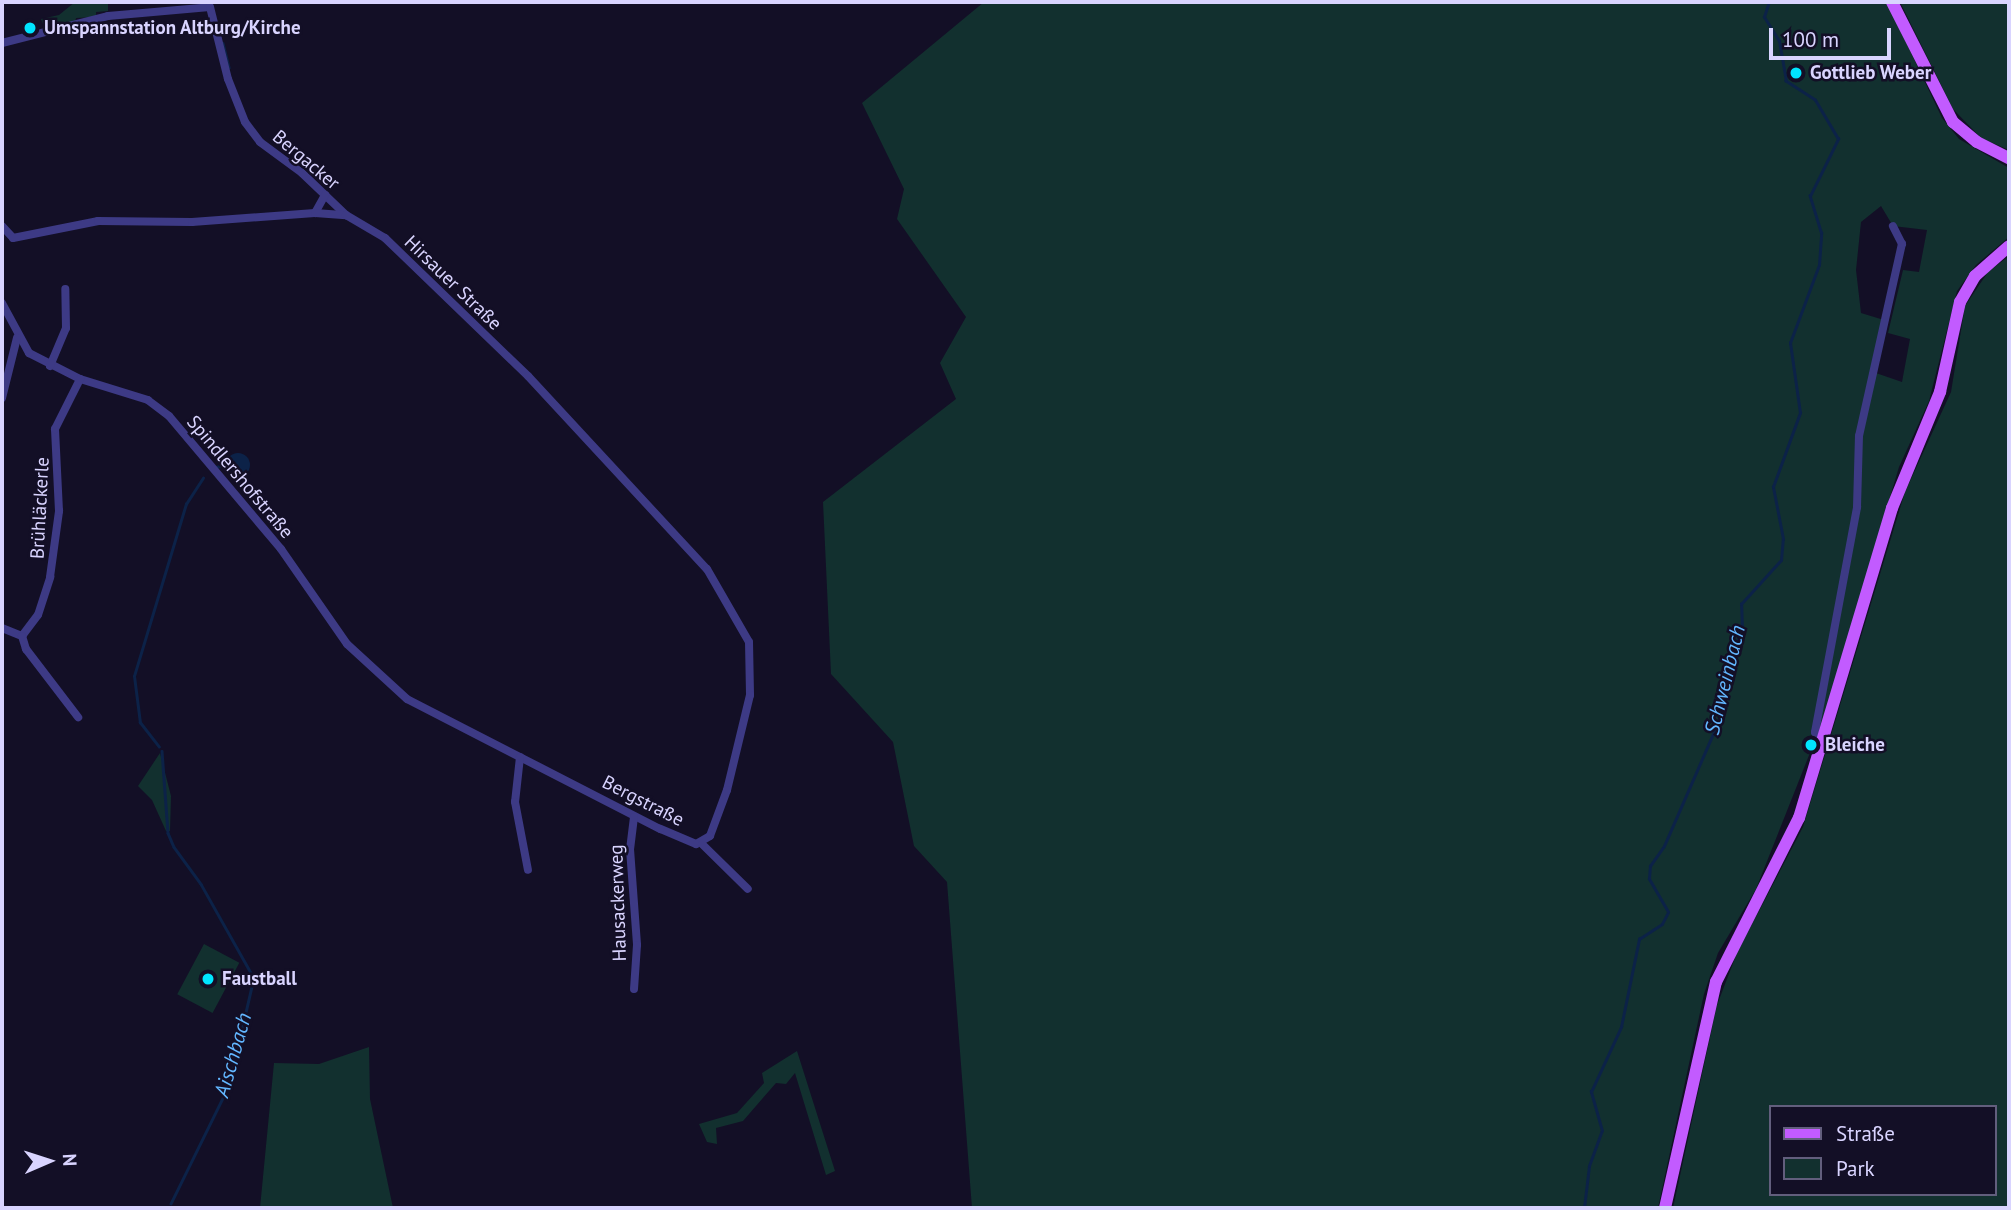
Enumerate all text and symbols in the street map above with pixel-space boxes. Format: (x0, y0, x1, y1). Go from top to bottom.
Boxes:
scale bar (1773, 14, 1896, 58)
place label: Umspannstation Altburg/Kirche (44, 17, 301, 39)
marker: Umspannstation Altburg/Kirche (22, 20, 38, 36)
text: 100 m (1782, 26, 1839, 53)
place label: Gottlieb Weber (1810, 62, 1932, 84)
marker: Gottlieb Weber (1788, 65, 1804, 81)
street label: Bergacker (268, 125, 344, 195)
street label: Hirsauer Straße (400, 231, 506, 335)
street label: Spindlershofstraße (182, 411, 298, 543)
street label: Brühläckerle (26, 457, 54, 559)
water label: Schweinbach (1699, 623, 1751, 737)
place label: Bleiche (1825, 734, 1885, 756)
marker: Bleiche (1803, 737, 1819, 753)
street label: Bergstraße (598, 771, 688, 831)
street label: Hausackerweg (605, 844, 631, 962)
place label: Faustball (222, 968, 297, 990)
marker: Faustball (200, 971, 216, 987)
water label: Aischbach (209, 1010, 257, 1100)
legend (1770, 1105, 1997, 1196)
text: Straße (1836, 1120, 1895, 1147)
north arrow (14, 1126, 84, 1196)
text: N (58, 1153, 82, 1167)
text: Park (1836, 1155, 1875, 1182)

